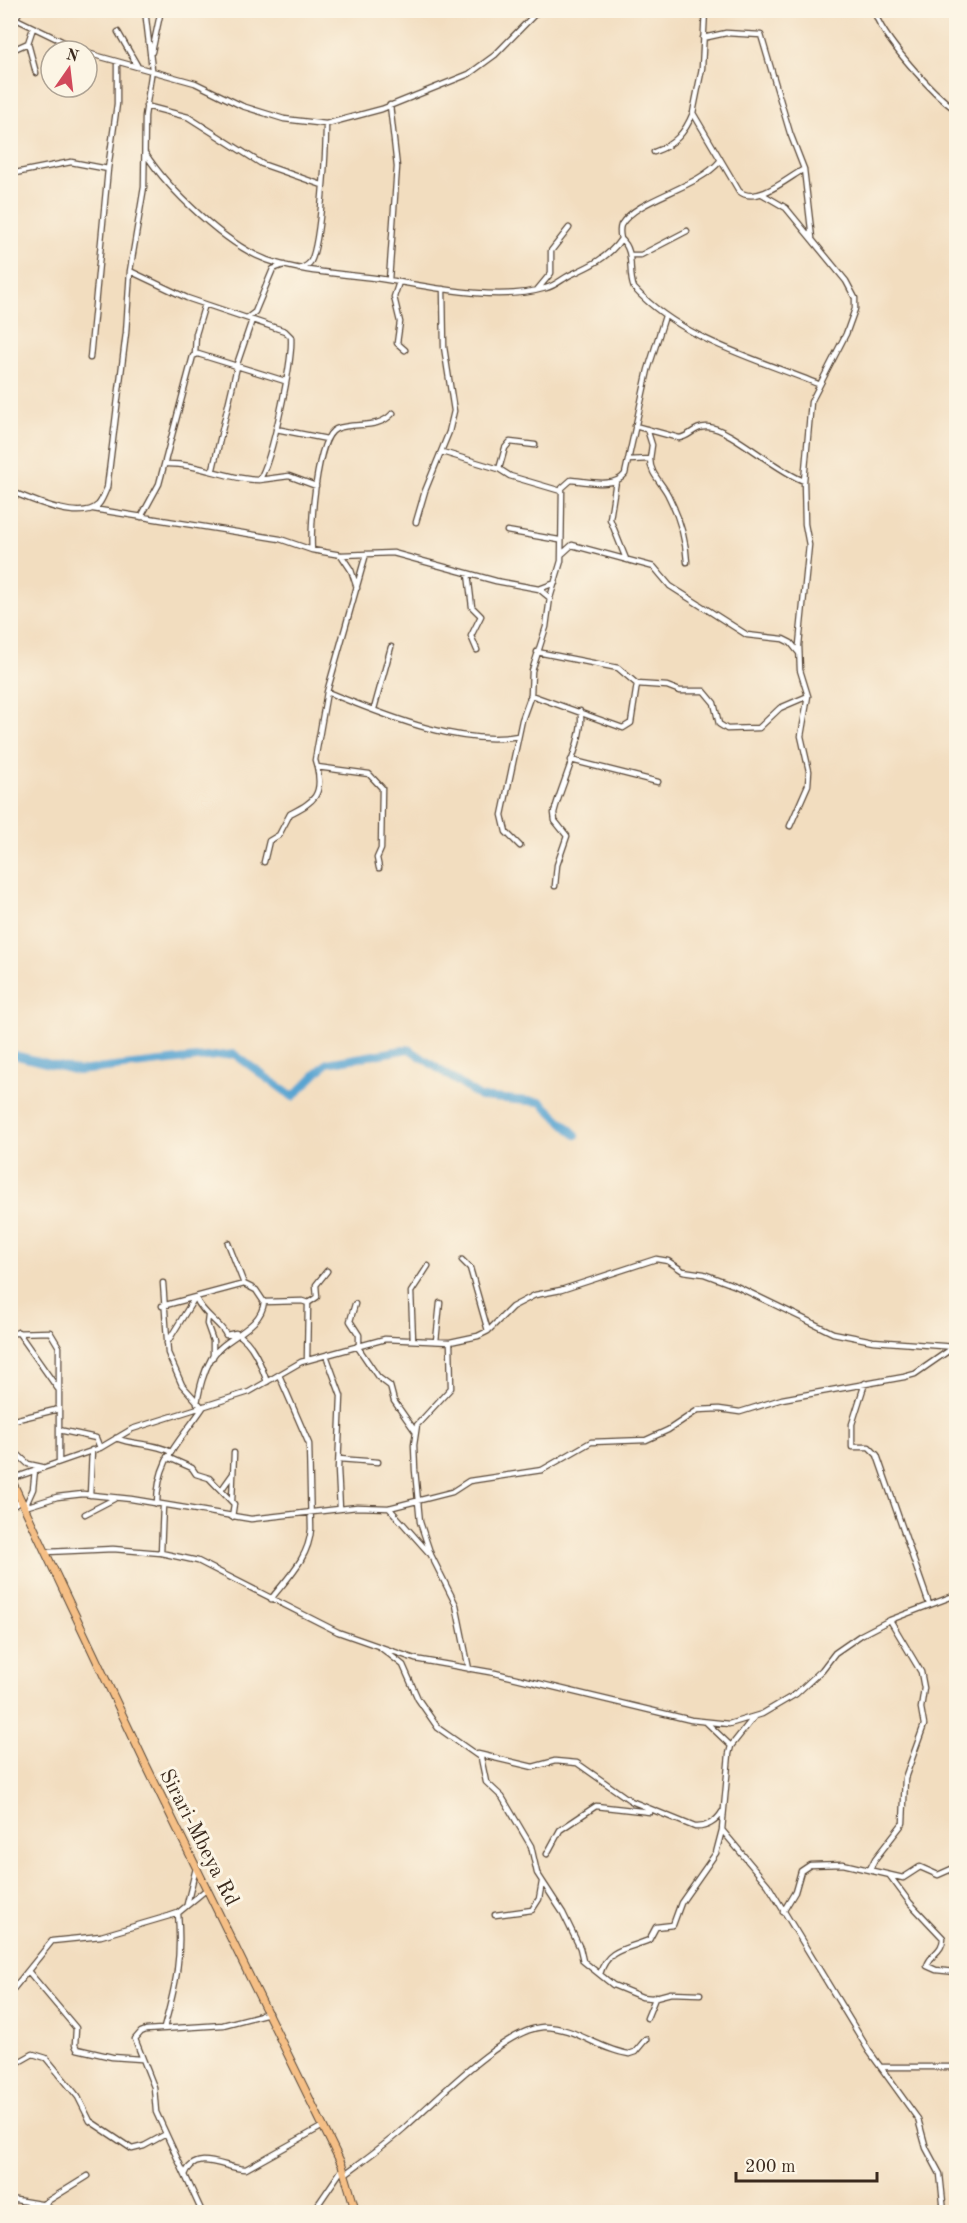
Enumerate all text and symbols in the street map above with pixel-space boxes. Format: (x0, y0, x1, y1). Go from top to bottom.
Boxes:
north arrow (39, 39, 99, 99)
text: N (64, 47, 81, 66)
street label: Sirari-Mbeya Rd (155, 1766, 242, 1910)
scale bar (736, 2145, 877, 2183)
text: 200 m (745, 2158, 796, 2176)

